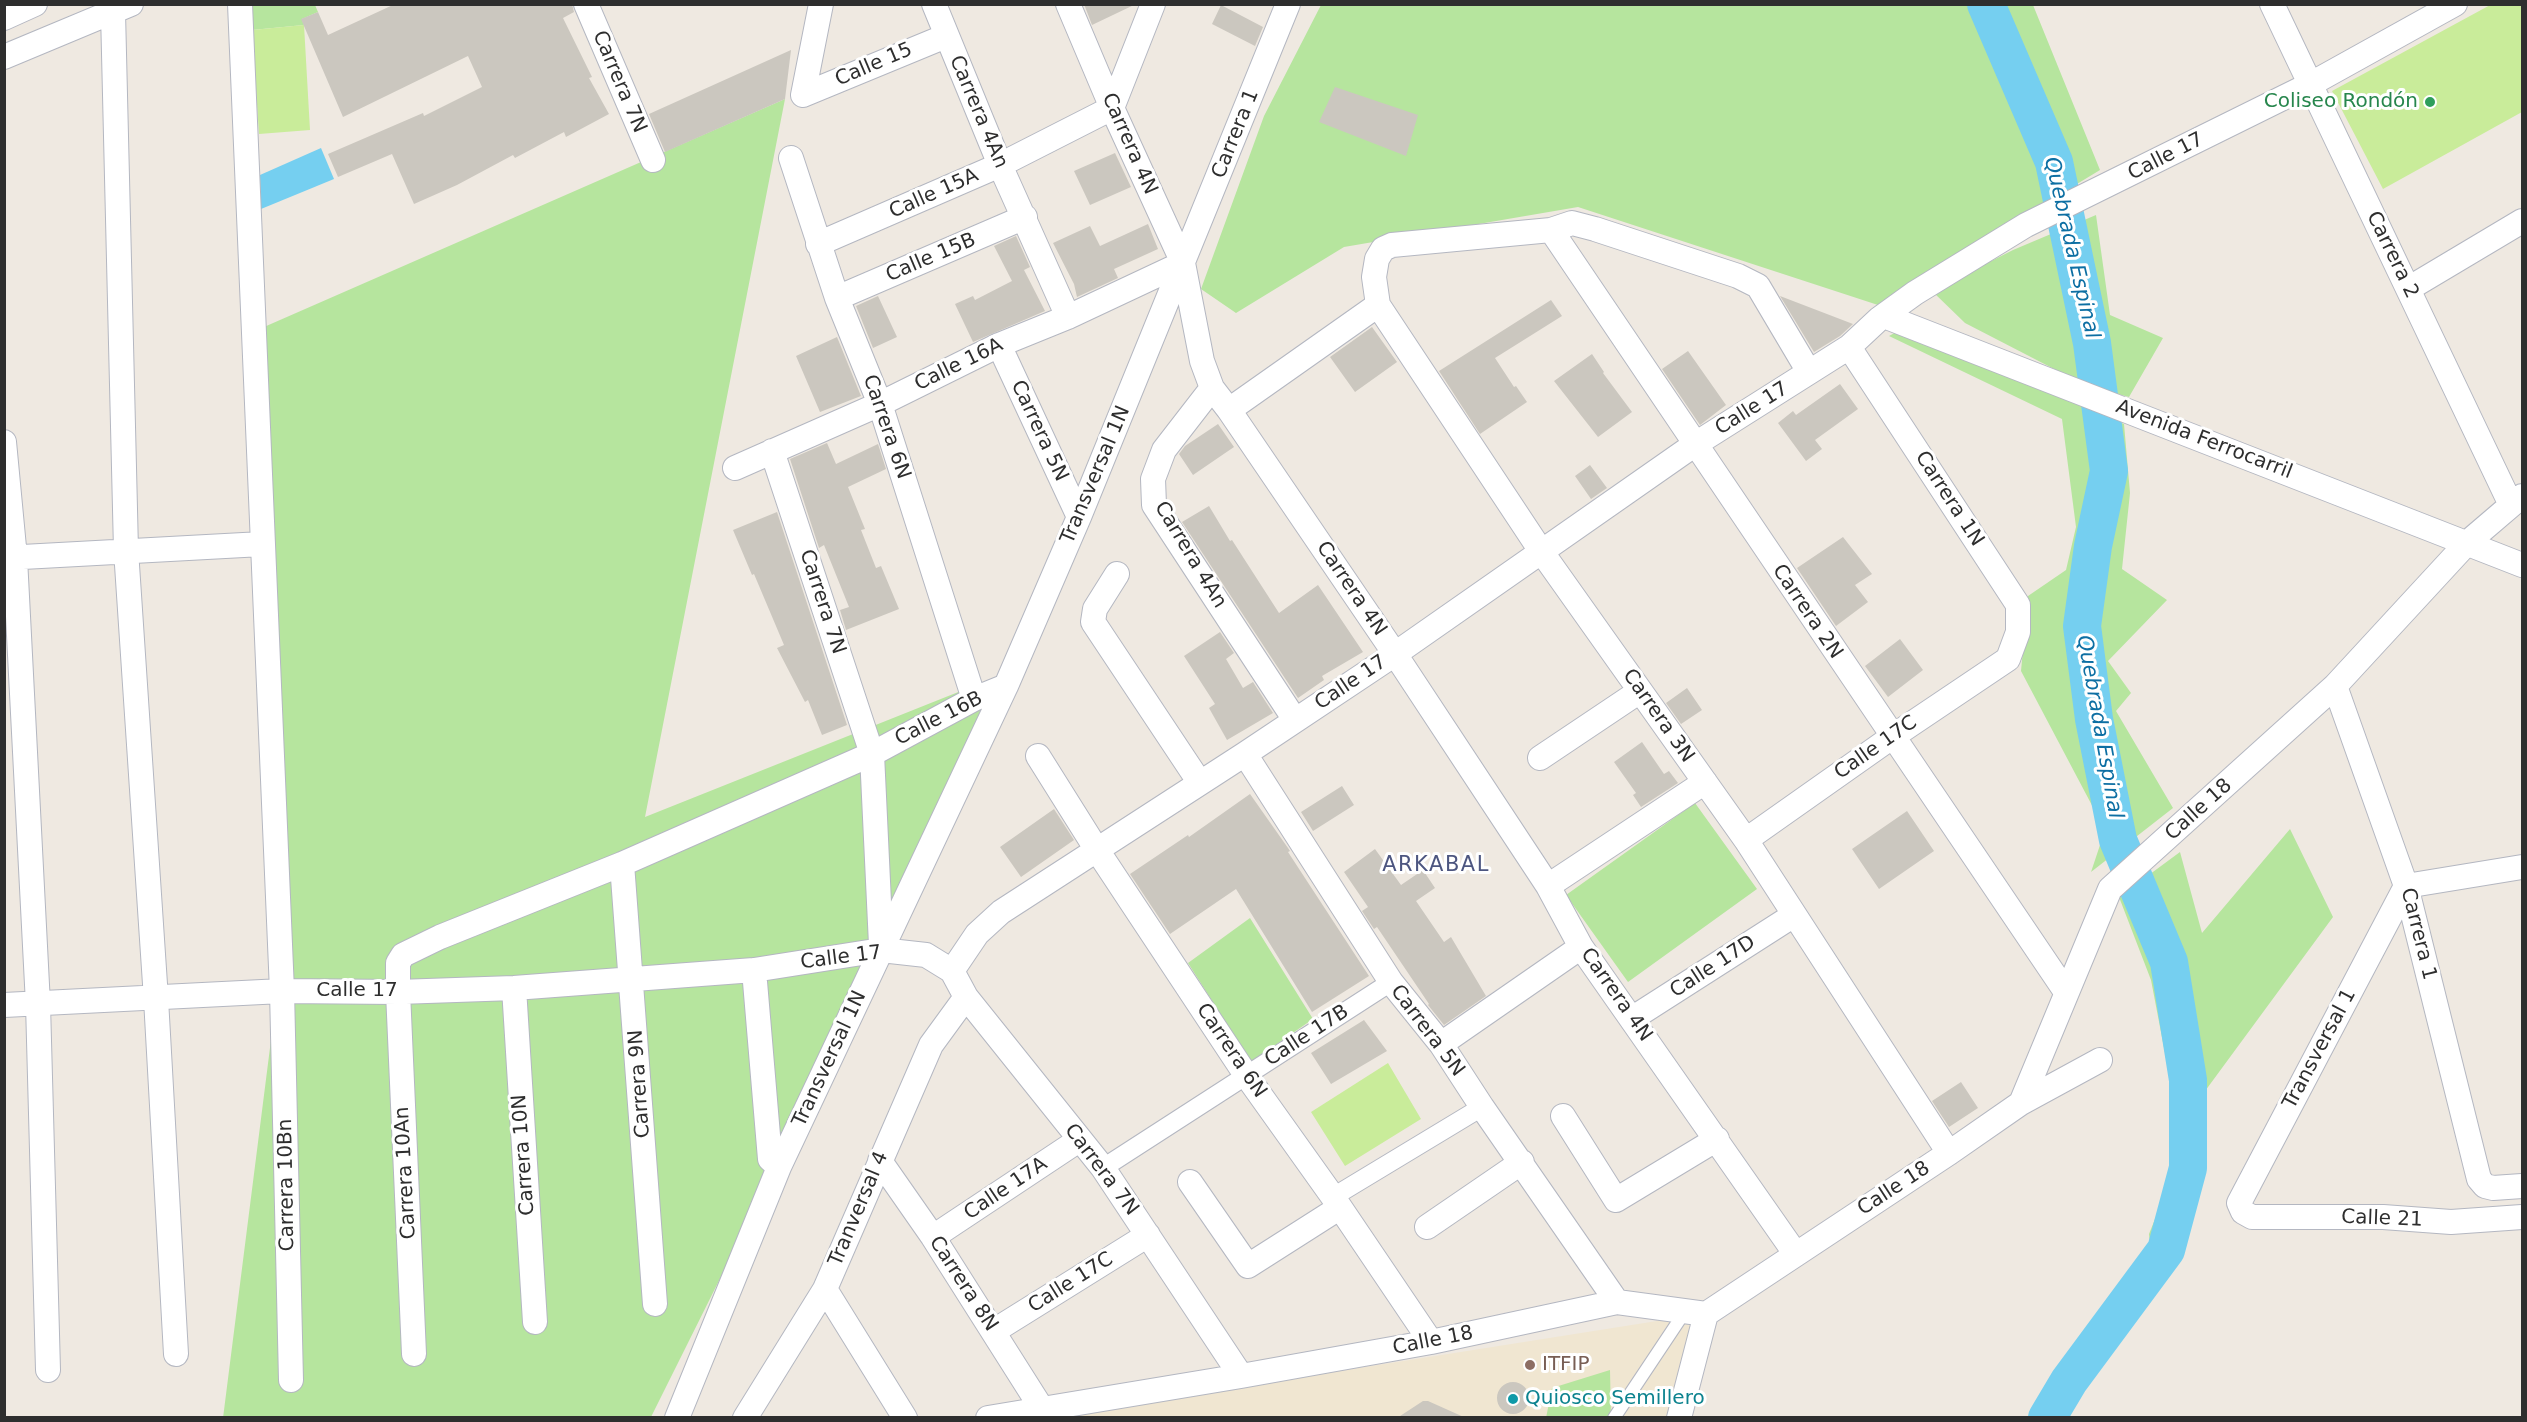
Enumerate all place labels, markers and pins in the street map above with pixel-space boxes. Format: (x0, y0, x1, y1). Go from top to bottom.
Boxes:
place label: Coliseo Rondón (2264, 90, 2418, 114)
marker: Coliseo Rondón (2423, 95, 2437, 109)
place label: ITFIP (1542, 1353, 1590, 1377)
marker: ITFIP (1523, 1358, 1537, 1372)
place label: Quiosco Semillero (1525, 1387, 1705, 1411)
marker: Quiosco Semillero (1506, 1392, 1520, 1406)

